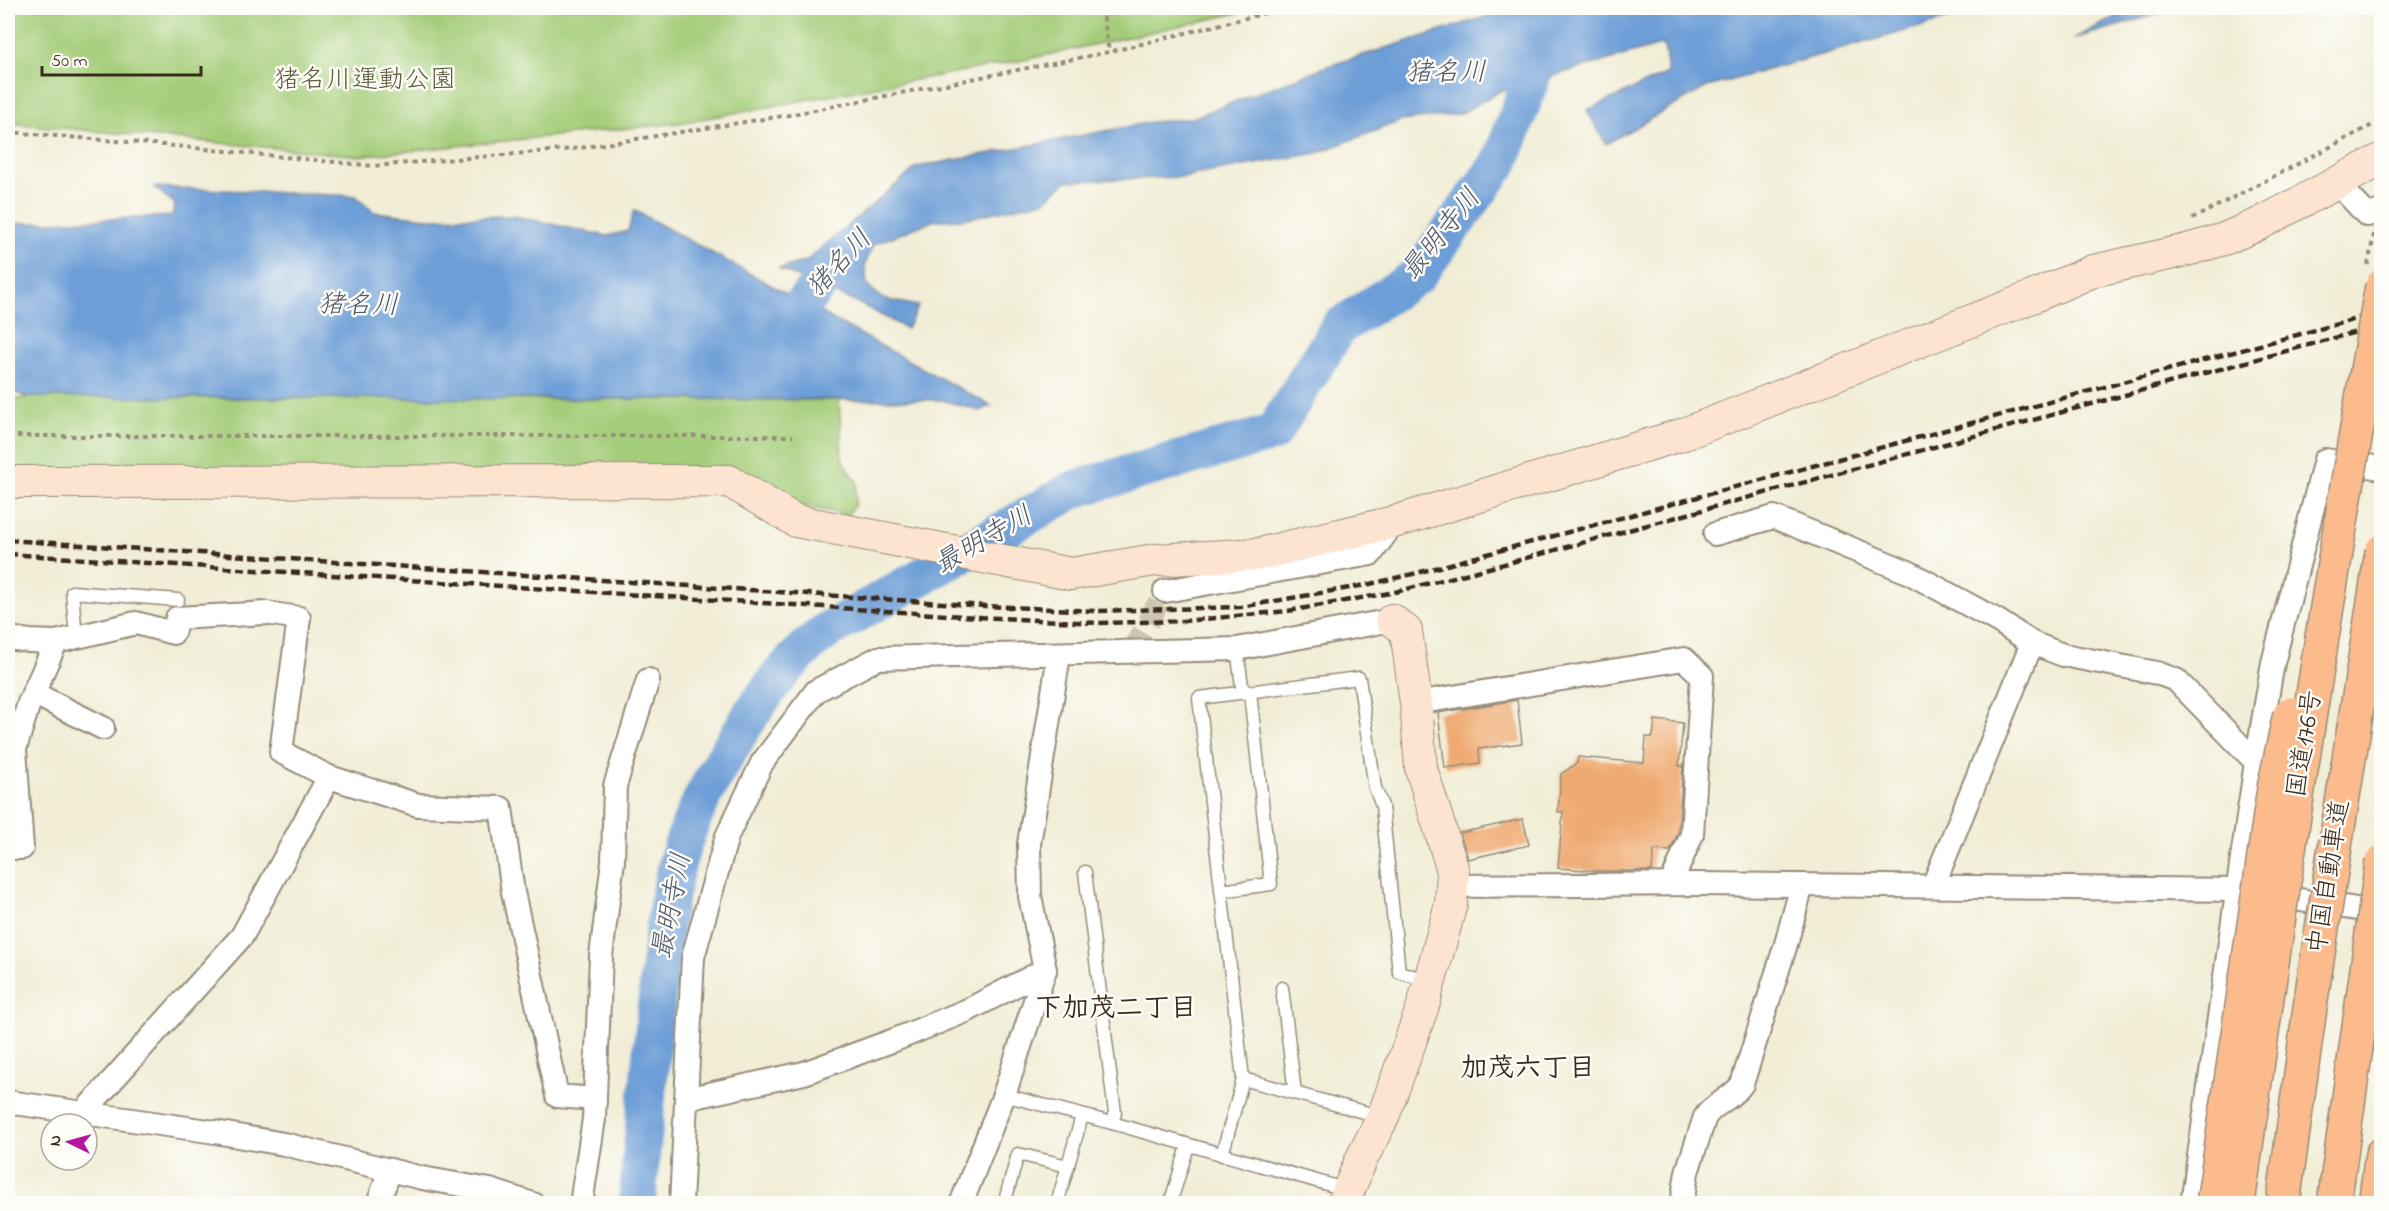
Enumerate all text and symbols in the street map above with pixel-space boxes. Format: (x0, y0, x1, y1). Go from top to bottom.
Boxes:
scale bar (42, 39, 201, 77)
text: 50 m (51, 49, 88, 75)
water label: 猪名川 (1406, 54, 1487, 93)
park label: 猪名川運動公園 (274, 62, 456, 100)
water label: 最明寺川 (1393, 181, 1491, 289)
water label: 猪名川 (798, 221, 882, 307)
water label: 猪名川 (317, 286, 399, 326)
water label: 最明寺川 (927, 497, 1041, 585)
street label: 国道176号 (2279, 687, 2333, 801)
street label: 中国自動車道 (2299, 797, 2361, 957)
water label: 最明寺川 (644, 849, 702, 963)
district label: 下加茂二丁目 (1035, 990, 1197, 1029)
district label: 加茂六丁目 (1461, 1050, 1596, 1089)
north arrow (39, 1112, 99, 1172)
text: N (44, 1134, 68, 1147)

